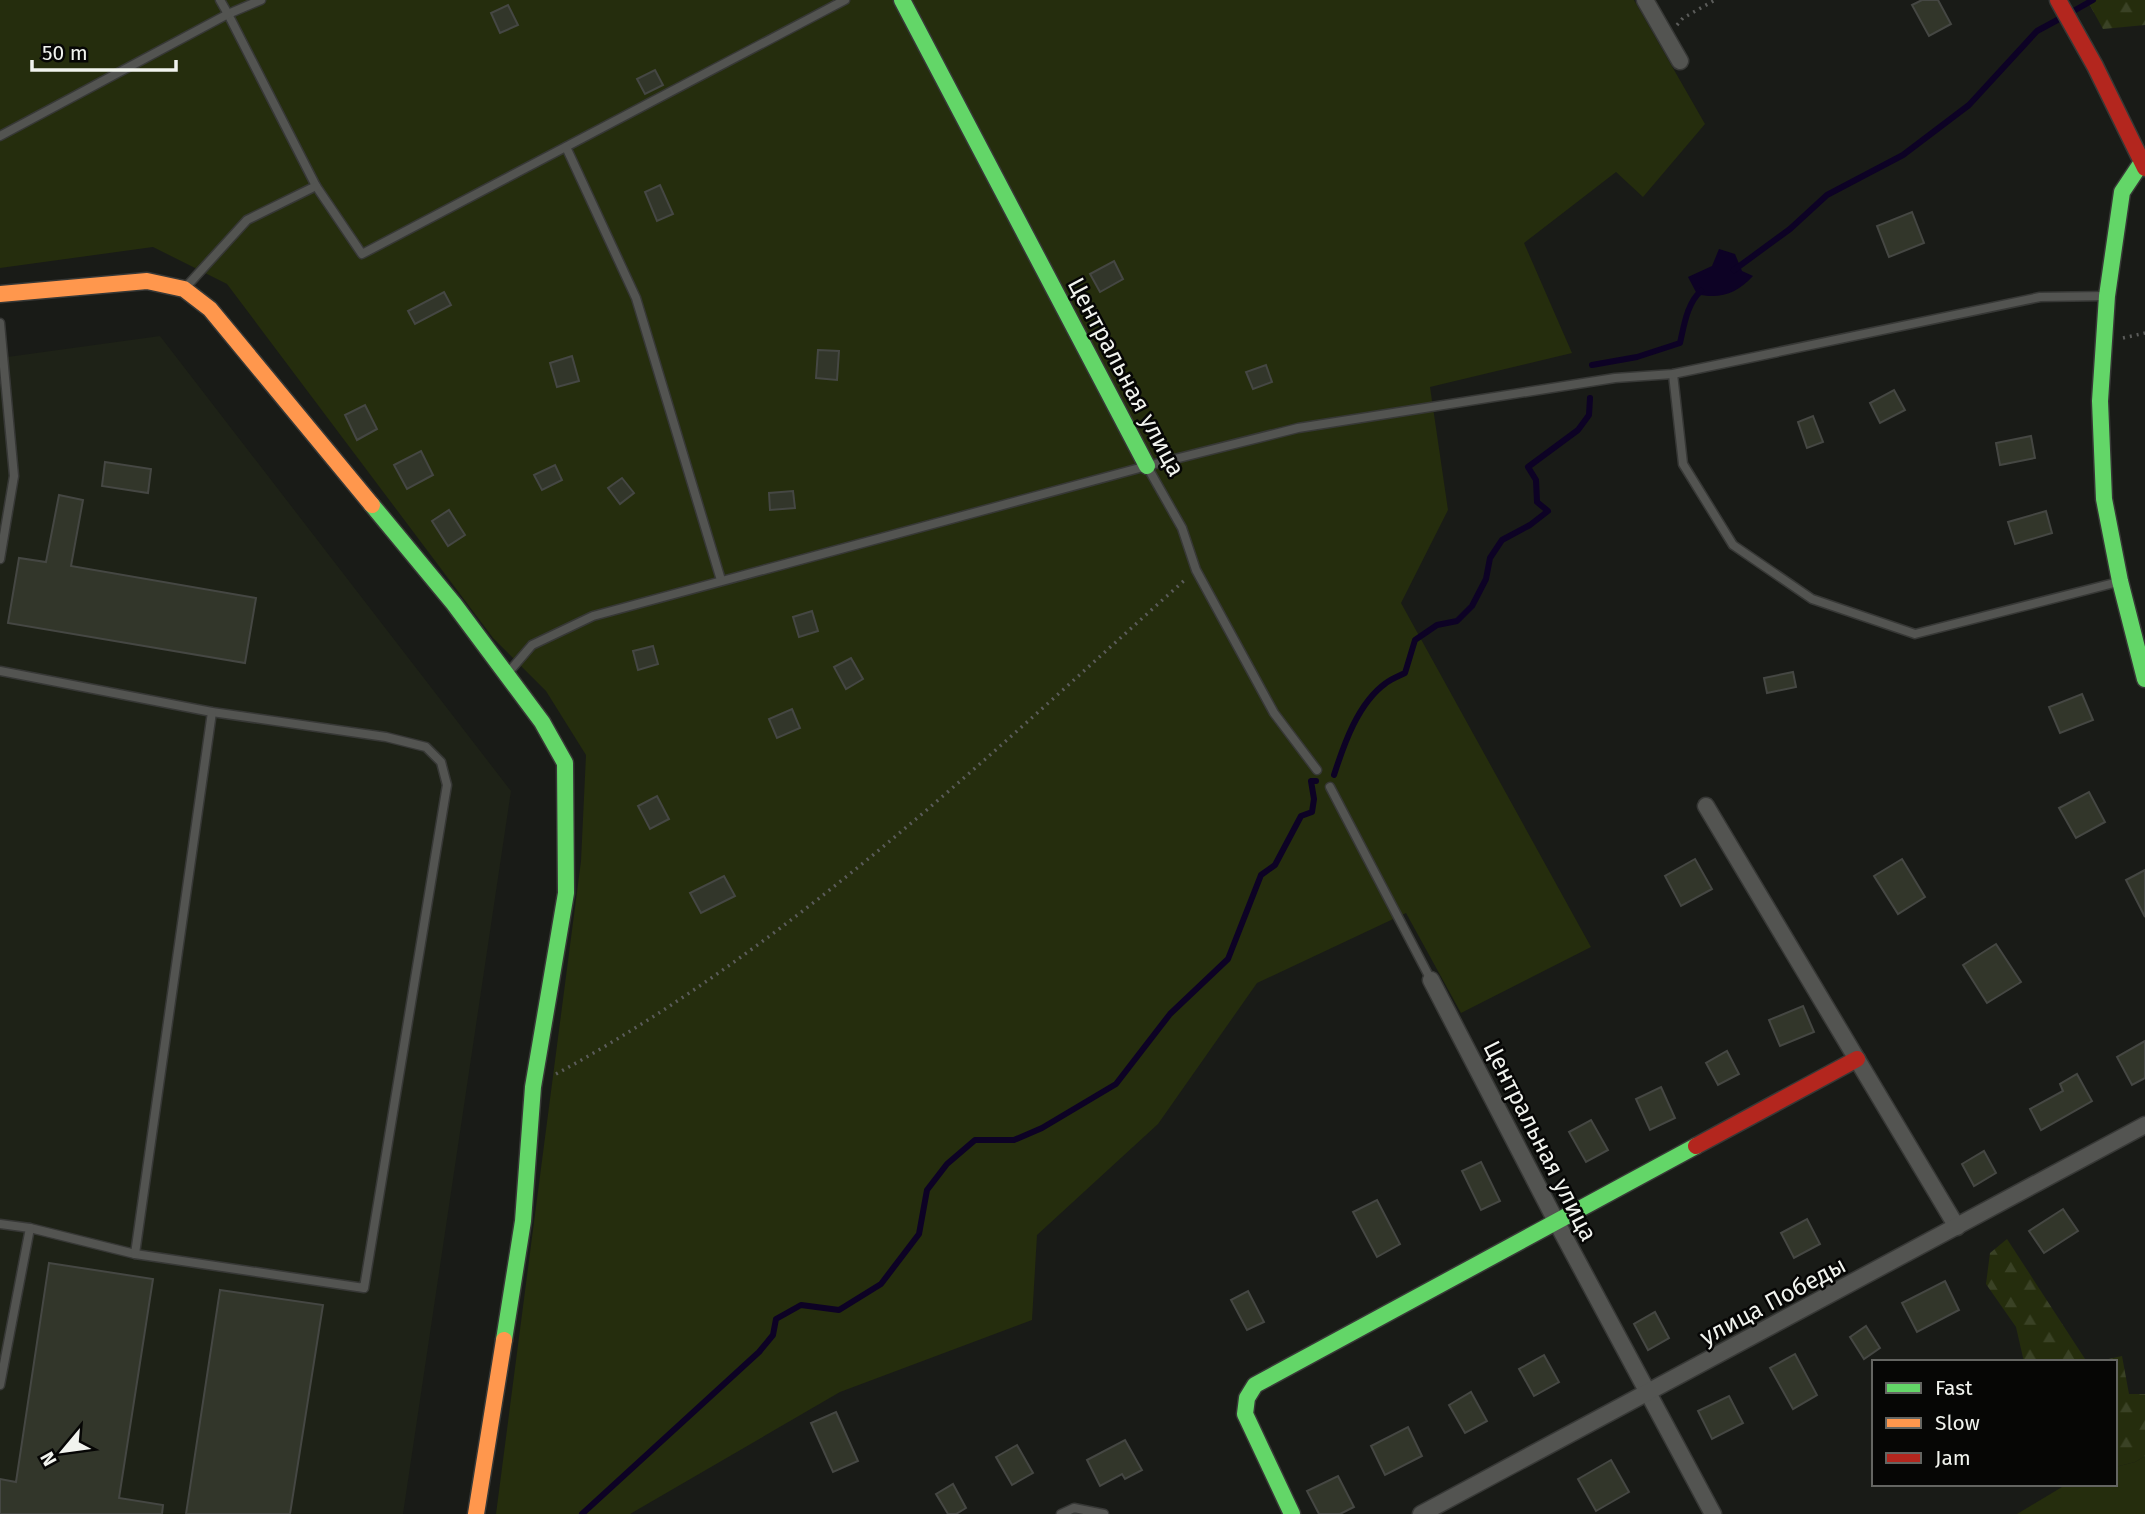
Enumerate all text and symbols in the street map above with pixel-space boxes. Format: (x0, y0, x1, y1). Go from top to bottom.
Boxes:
scale bar (32, 28, 175, 72)
text: 50 m (42, 40, 88, 66)
street label: Центральная улица (1062, 273, 1190, 481)
street label: Центральная улица (1477, 1036, 1603, 1246)
street label: улица Победы (1695, 1251, 1851, 1351)
legend (1872, 1360, 2117, 1486)
text: Fast (1935, 1375, 1973, 1401)
text: Slow (1935, 1410, 1980, 1436)
north arrow (28, 1416, 98, 1486)
text: Jam (1935, 1445, 1971, 1471)
text: N (35, 1448, 62, 1470)

